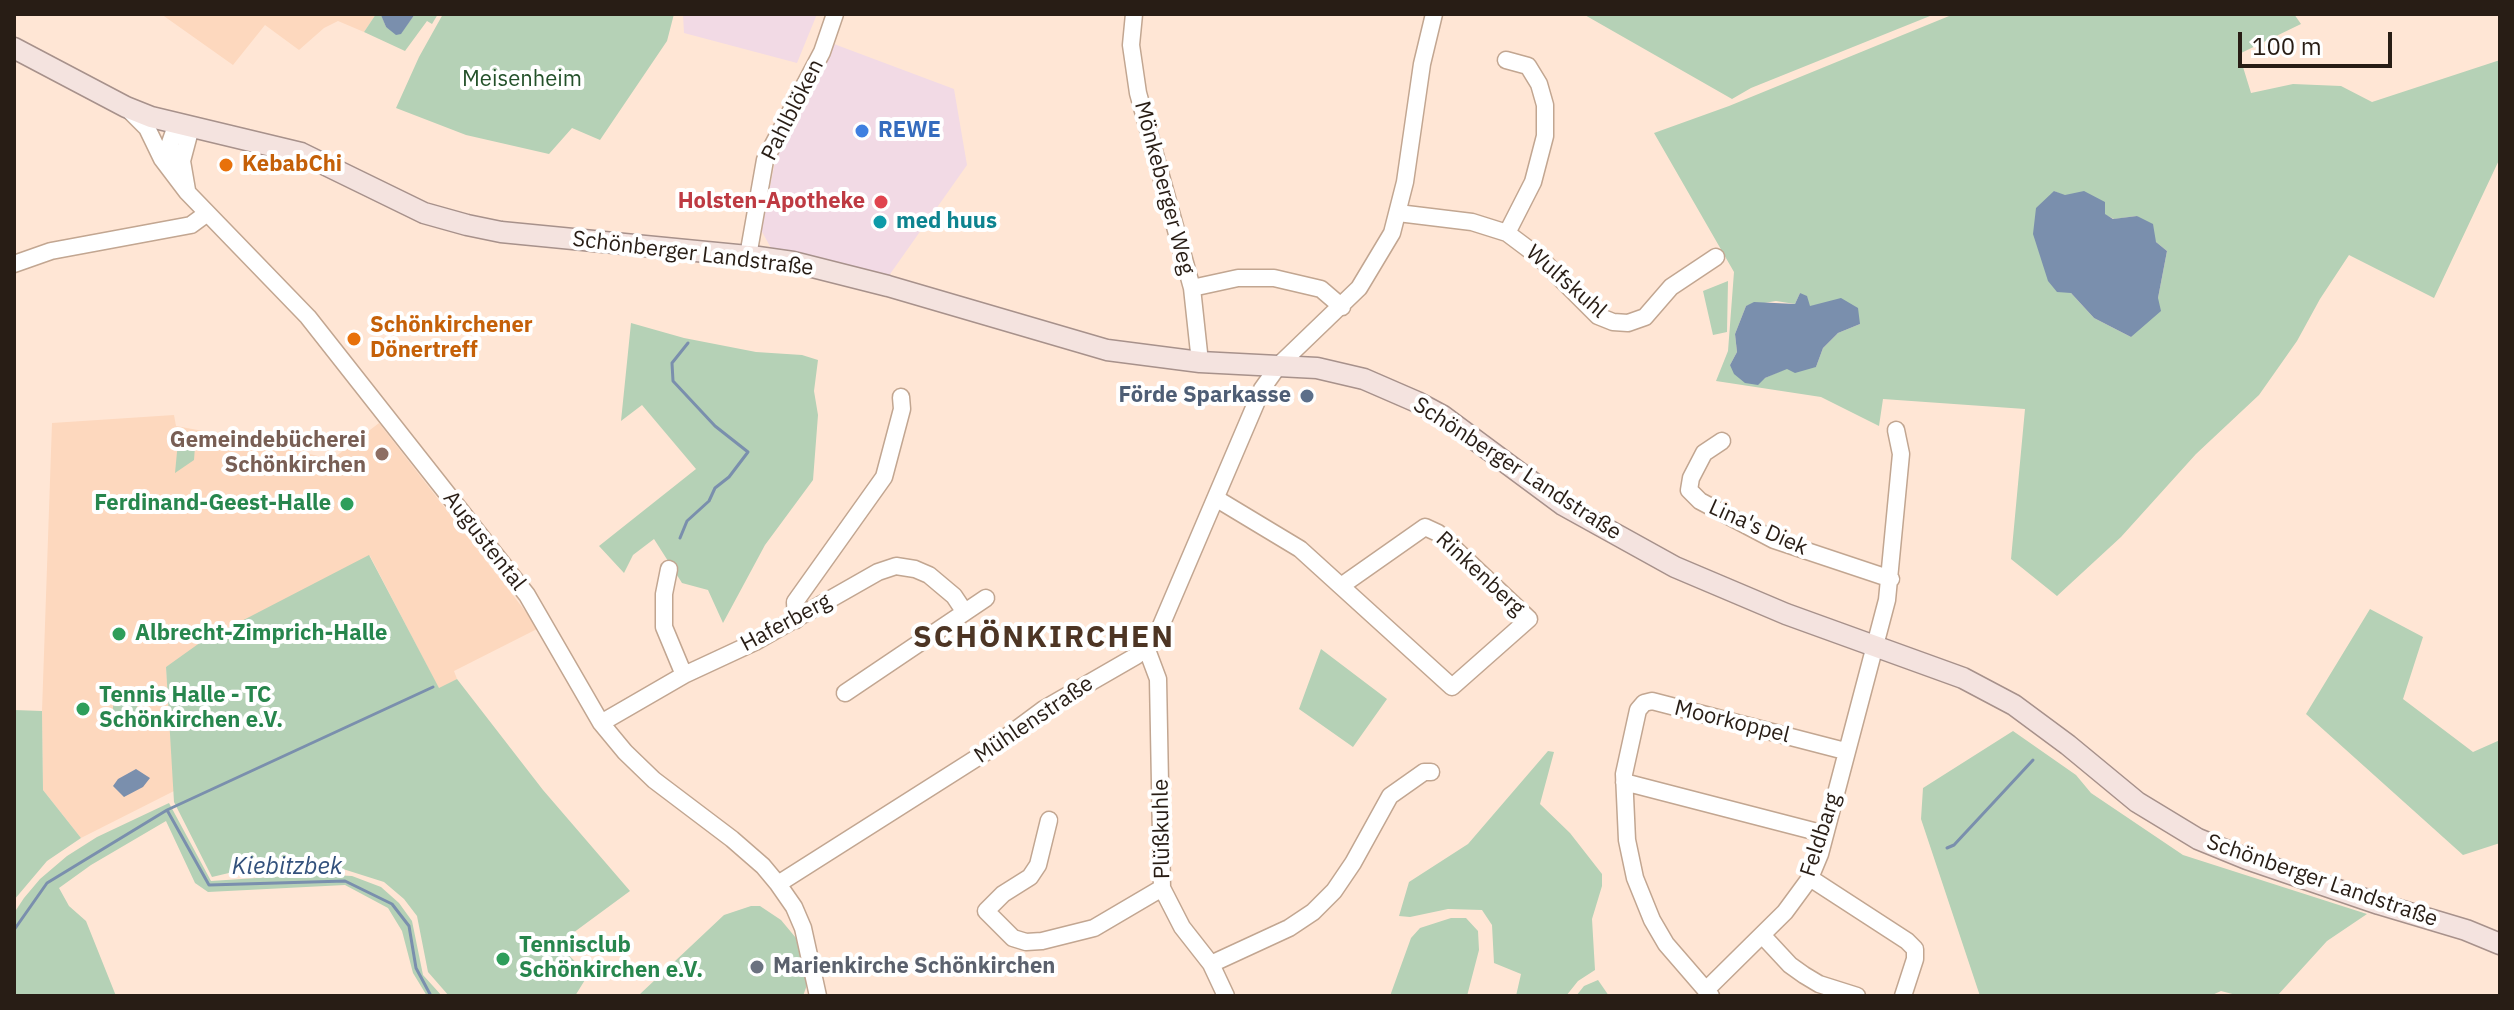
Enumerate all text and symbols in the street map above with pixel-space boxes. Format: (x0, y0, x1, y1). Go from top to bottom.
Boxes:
scale bar (2242, 16, 2396, 66)
text: 100 m (2252, 30, 2322, 62)
street label: Pahlblöken (756, 55, 830, 165)
park label: Meisenheim (462, 67, 582, 93)
street label: Mönkeberger Weg (1128, 99, 1200, 277)
place label: REWE (878, 118, 941, 144)
marker: REWE (853, 122, 871, 140)
place label: KebabChi (242, 152, 342, 178)
marker: KebabChi (217, 156, 235, 174)
place label: Holsten-Apotheke (678, 189, 865, 215)
marker: Holsten-Apotheke (872, 193, 890, 211)
place label: med huus (896, 209, 997, 235)
marker: med huus (871, 213, 889, 231)
street label: Schönberger Landstraße (571, 226, 815, 282)
street label: Wulfskuhl (1520, 240, 1612, 324)
place label: Schönkirchener Dönertreff (370, 313, 533, 364)
marker: Schönkirchener Dönertreff (345, 330, 363, 348)
place label: Förde Sparkasse (1119, 383, 1291, 409)
marker: Förde Sparkasse (1298, 387, 1316, 405)
street label: Schönberger Landstraße (1408, 392, 1626, 546)
place label: Gemeindebücherei Schönkirchen (170, 428, 366, 480)
marker: Gemeindebücherei Schönkirchen (373, 445, 391, 463)
street label: Augustental (437, 486, 531, 596)
place label: Ferdinand-Geest-Halle (94, 491, 331, 517)
street label: Lina's Diek (1704, 494, 1812, 562)
marker: Ferdinand-Geest-Halle (338, 495, 356, 513)
street label: Rinkenberg (1430, 526, 1530, 622)
street label: Haferberg (736, 588, 836, 658)
district label: SCHÖNKIRCHEN (913, 620, 1175, 656)
place label: Albrecht-Zimprich-Halle (135, 621, 387, 647)
marker: Albrecht-Zimprich-Halle (110, 625, 128, 643)
street label: Mühlenstraße (970, 671, 1098, 769)
place label: Tennis Halle - TC Schönkirchen e.V. (99, 683, 283, 734)
street label: Moorkoppel (1672, 695, 1792, 749)
marker: Tennis Halle - TC Schönkirchen e.V. (74, 700, 92, 718)
street label: Plüßkuhle (1148, 779, 1176, 879)
street label: Feldbarg (1795, 790, 1847, 880)
street label: Schönberger Landstraße (2203, 829, 2441, 933)
water label: Kiebitzbek (232, 853, 342, 881)
place label: Tennisclub Schönkirchen e.V. (519, 933, 703, 984)
marker: Tennisclub Schönkirchen e.V. (494, 950, 512, 968)
place label: Marienkirche Schönkirchen (773, 954, 1055, 980)
marker: Marienkirche Schönkirchen (748, 958, 766, 976)

